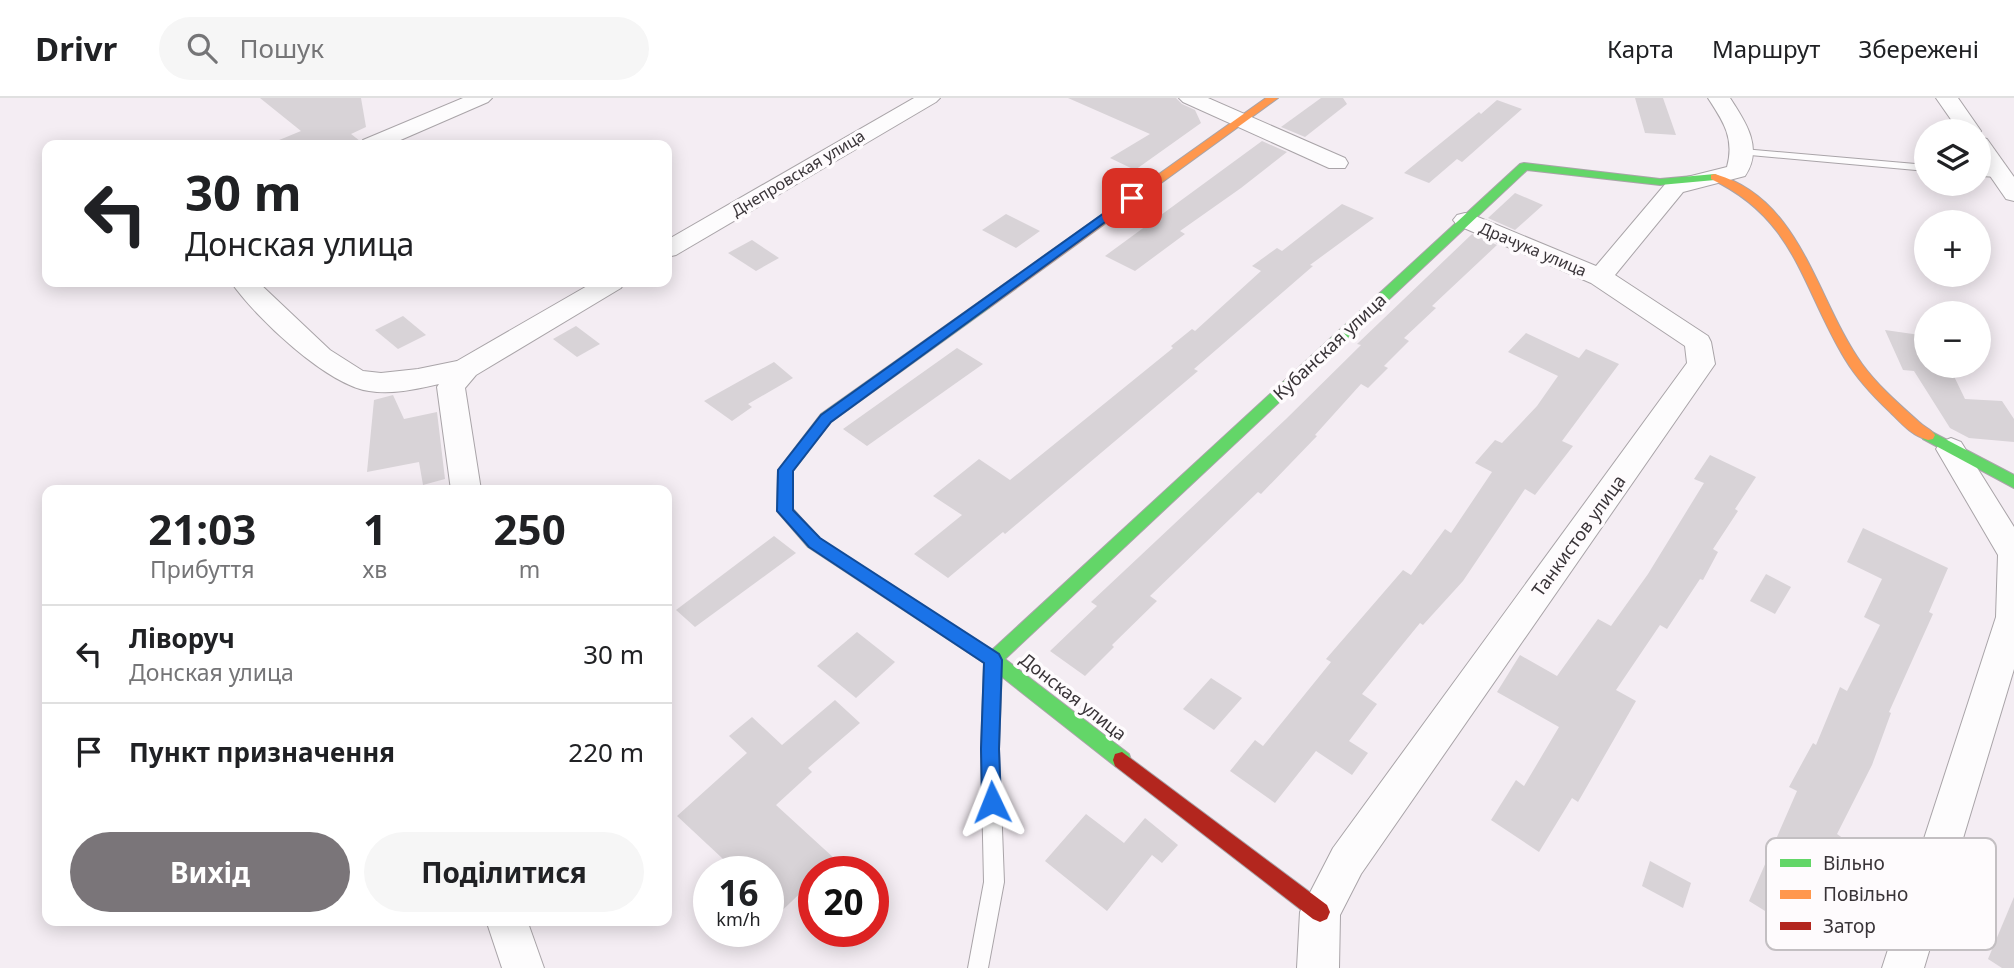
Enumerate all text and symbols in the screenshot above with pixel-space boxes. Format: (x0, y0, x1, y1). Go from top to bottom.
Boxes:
search box (159, 17, 649, 80)
text: Drivr (35, 26, 117, 71)
icon: search (183, 29, 221, 67)
text: Пошук (239, 30, 324, 66)
text: Карта (1607, 32, 1674, 65)
text: Маршрут (1712, 32, 1820, 65)
text: Збережені (1858, 32, 1979, 65)
map controls (1914, 119, 1991, 378)
button: layers (1914, 119, 1991, 196)
street label: Днепровская улица (727, 124, 869, 222)
text: 30 m (185, 159, 302, 225)
icon: left (70, 168, 161, 259)
pin (1102, 168, 1162, 228)
icon: arrive (1113, 179, 1151, 217)
button: + (1914, 210, 1991, 287)
street label: Драчука улица (1476, 217, 1590, 281)
text: Донская улица (185, 222, 414, 265)
street label: Кубанская улица (1268, 288, 1391, 405)
button: − (1914, 301, 1991, 378)
street label: Танкистов улица (1526, 470, 1630, 601)
text: 21:03 (148, 500, 256, 557)
text: 1 (363, 500, 387, 557)
text: 250 (494, 500, 566, 557)
text: Прибуття (150, 553, 255, 585)
text: хв (363, 553, 387, 585)
text: m (519, 553, 540, 585)
text: Ліворуч (129, 620, 235, 656)
icon: left (70, 635, 108, 673)
text: 30 m (583, 636, 644, 672)
street label: Донская улица (1015, 647, 1132, 745)
text: Донская улица (129, 656, 294, 688)
icon: arrive (70, 733, 108, 771)
text: Пункт призначення (129, 734, 395, 770)
text: 220 m (568, 734, 644, 770)
position arrow (955, 765, 1029, 839)
button: Вихід (70, 832, 350, 912)
button: Поділитися (364, 832, 644, 912)
legend (1766, 838, 1996, 950)
text: Вільно (1823, 850, 1885, 876)
speed limit sign: 20 (798, 856, 889, 947)
text: 16 (718, 869, 759, 916)
text: Повільно (1823, 881, 1908, 907)
text: km/h (716, 907, 761, 931)
text: Затор (1823, 913, 1876, 939)

